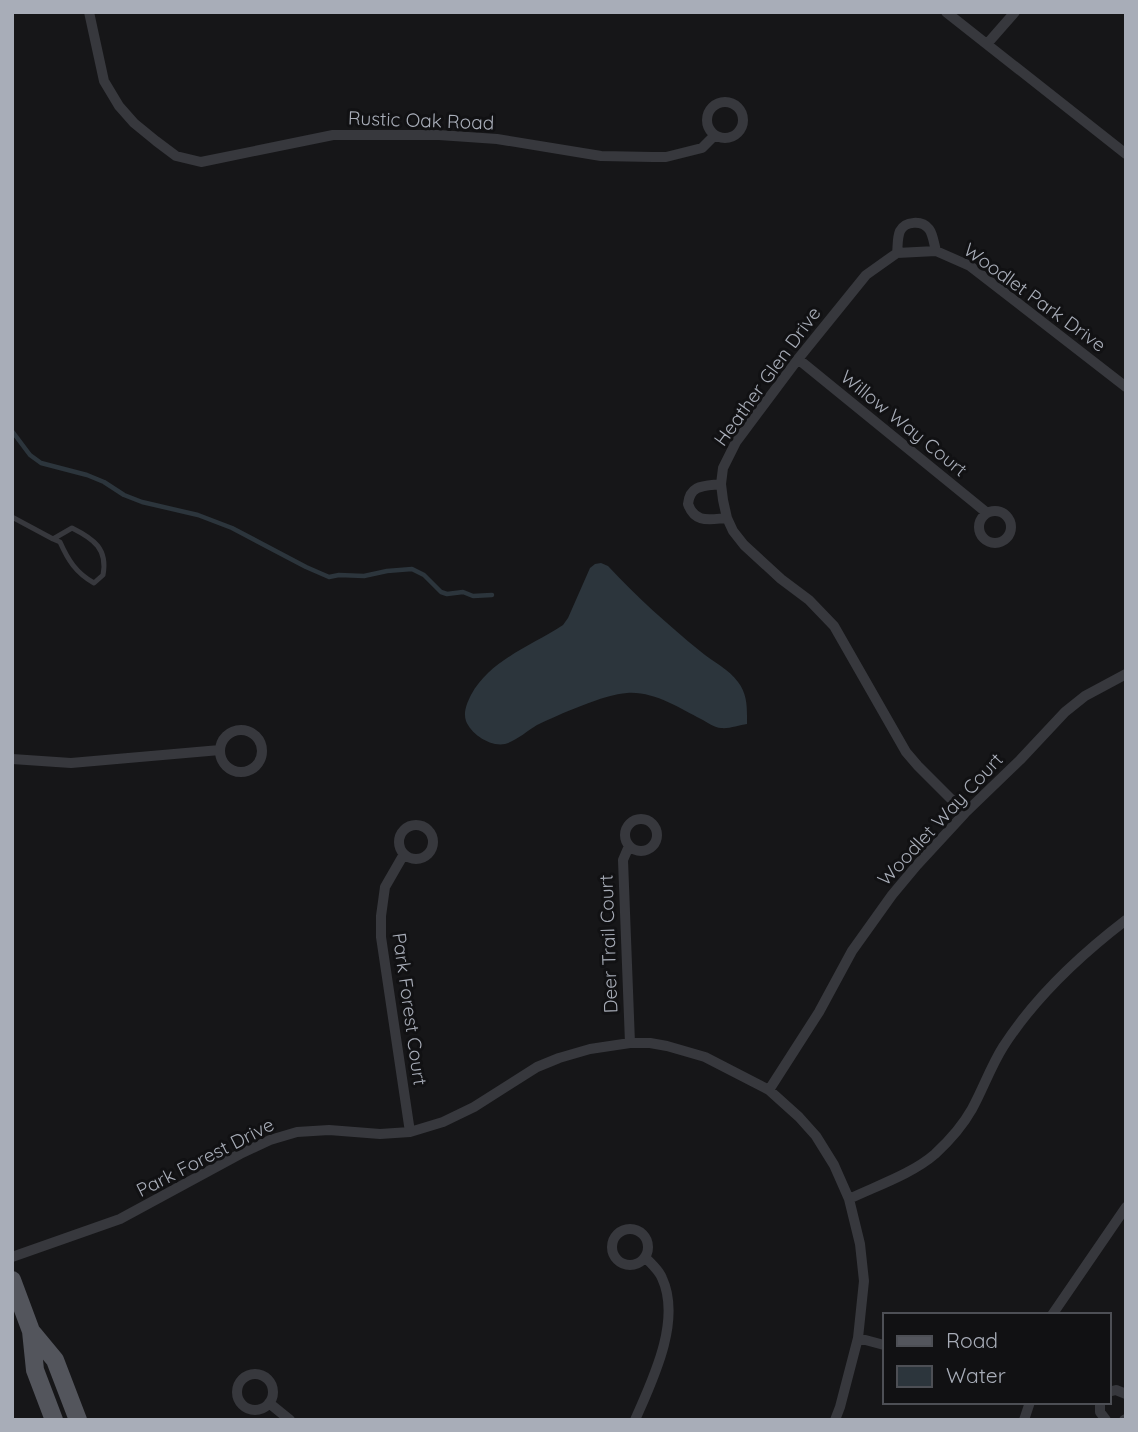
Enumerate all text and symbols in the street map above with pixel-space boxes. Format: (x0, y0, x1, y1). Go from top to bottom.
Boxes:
street label: Rustic Oak Road (347, 105, 495, 135)
street label: Woodlet Park Drive (959, 237, 1111, 357)
street label: Heather Glen Drive (708, 302, 826, 450)
street label: Willow Way Court (836, 365, 972, 481)
street label: Woodlet Way Court (872, 747, 1008, 891)
street label: Deer Trail Court (594, 874, 622, 1014)
street label: Park Forest Court (387, 931, 433, 1087)
street label: Park Forest Drive (132, 1112, 278, 1202)
legend (883, 1313, 1110, 1404)
text: Road (946, 1327, 998, 1353)
text: Water (946, 1362, 1006, 1388)

